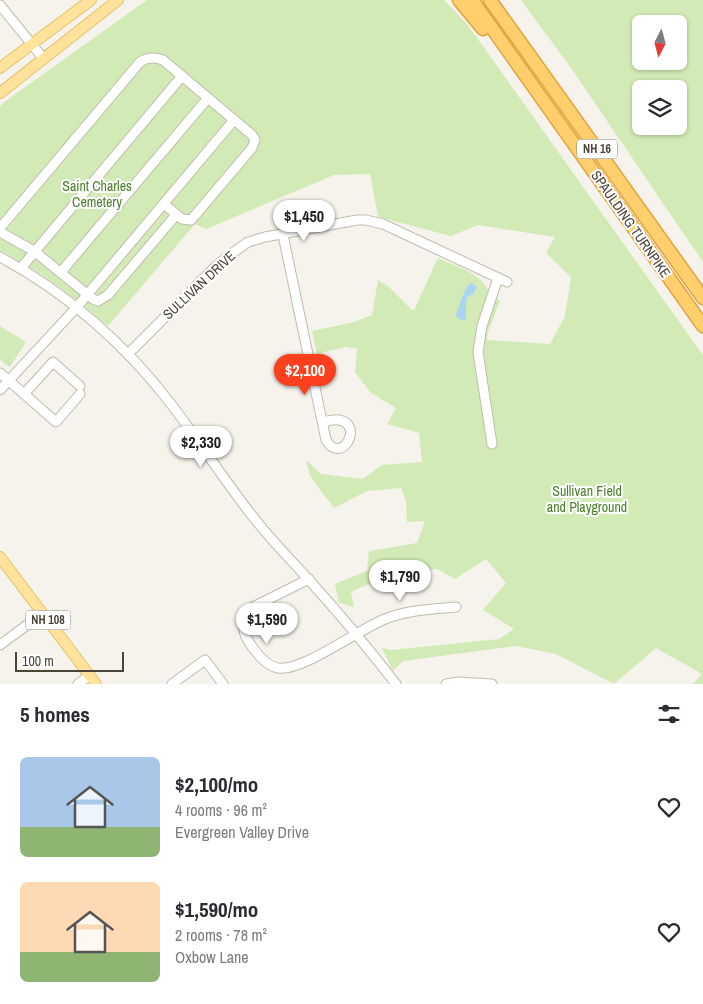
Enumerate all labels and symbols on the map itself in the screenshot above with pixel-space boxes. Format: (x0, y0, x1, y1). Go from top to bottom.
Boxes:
north arrow (632, 15, 688, 70)
road number: NH 16 (577, 140, 617, 158)
street label: SPAULDING TURNPIKE (587, 167, 675, 281)
park label: Saint Charles Cemetery (62, 177, 132, 211)
pin: $1,450 (263, 200, 345, 242)
street label: SULLIVAN DRIVE (159, 247, 239, 323)
pin: $2,100 (264, 354, 346, 396)
pin: $2,330 (160, 426, 242, 468)
park label: Sullivan Field and Playground (547, 482, 627, 516)
pin: $1,790 (359, 560, 441, 602)
pin: $1,590 (226, 602, 308, 645)
road number: NH 108 (26, 610, 70, 630)
scale bar (15, 649, 124, 672)

